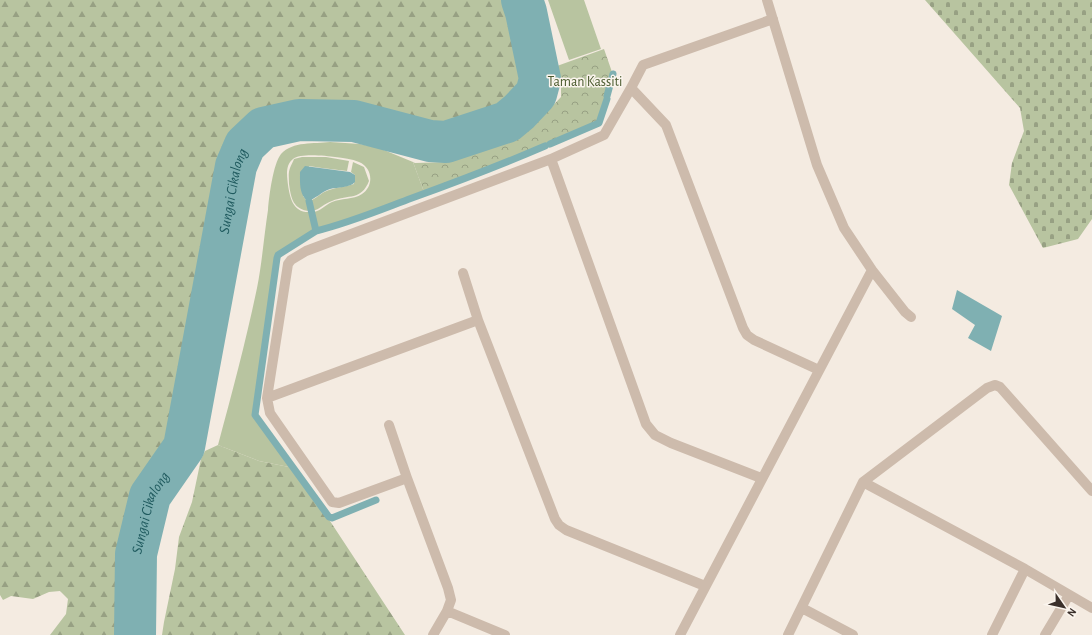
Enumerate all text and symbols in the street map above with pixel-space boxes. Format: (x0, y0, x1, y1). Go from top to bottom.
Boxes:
park label: Taman Kassiti (548, 75, 622, 89)
water label: Sungai Cikalong (216, 146, 250, 235)
water label: Sungai Cikalong (129, 469, 172, 555)
north arrow (1044, 587, 1084, 627)
text: N (1065, 606, 1079, 619)

